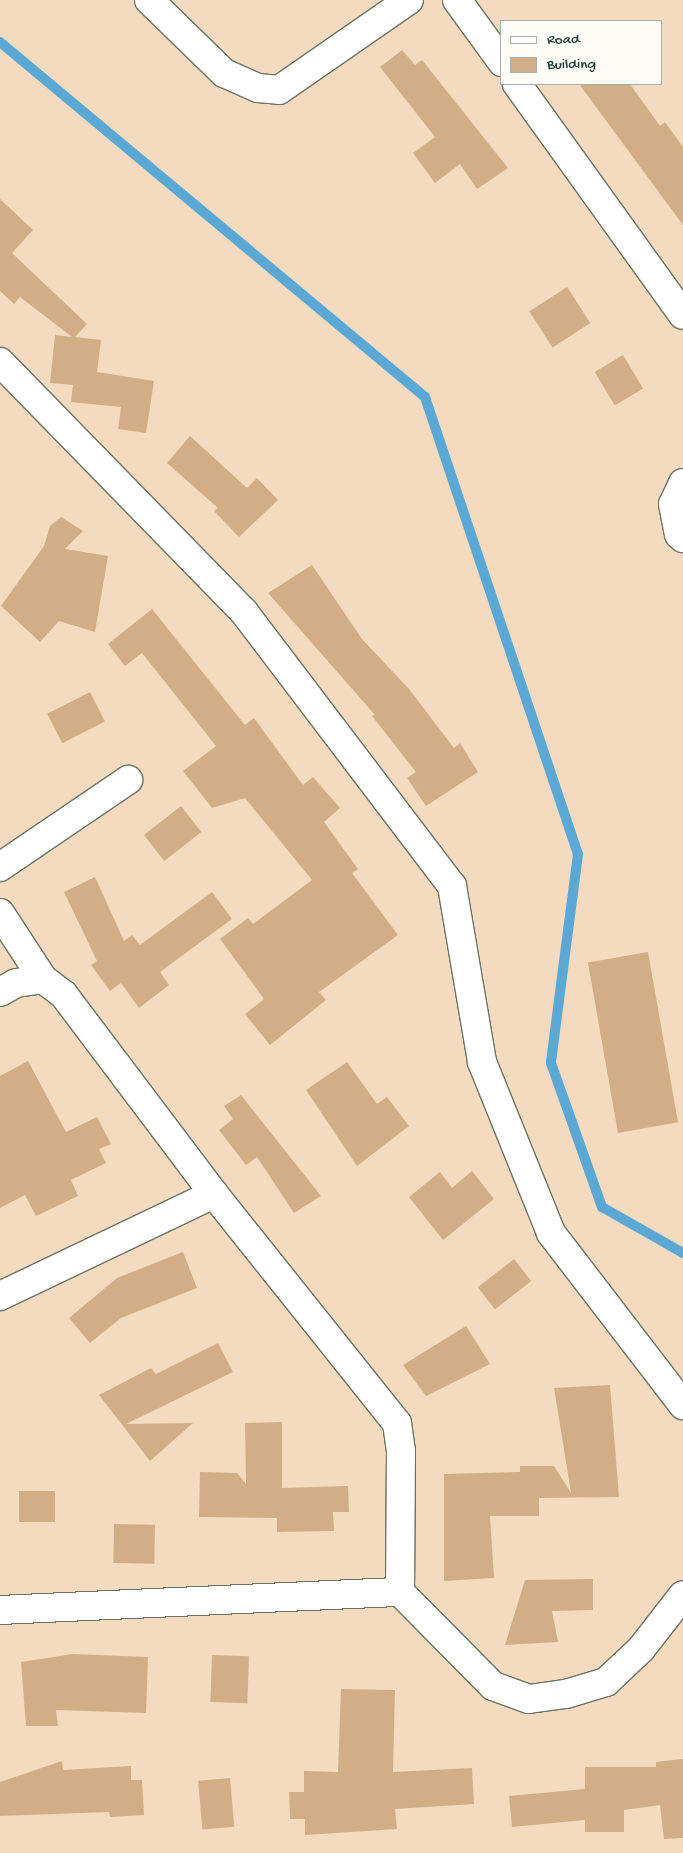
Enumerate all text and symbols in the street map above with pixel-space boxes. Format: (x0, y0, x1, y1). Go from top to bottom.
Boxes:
legend (500, 20, 663, 85)
text: Road (547, 31, 580, 49)
text: Building (547, 56, 596, 74)

